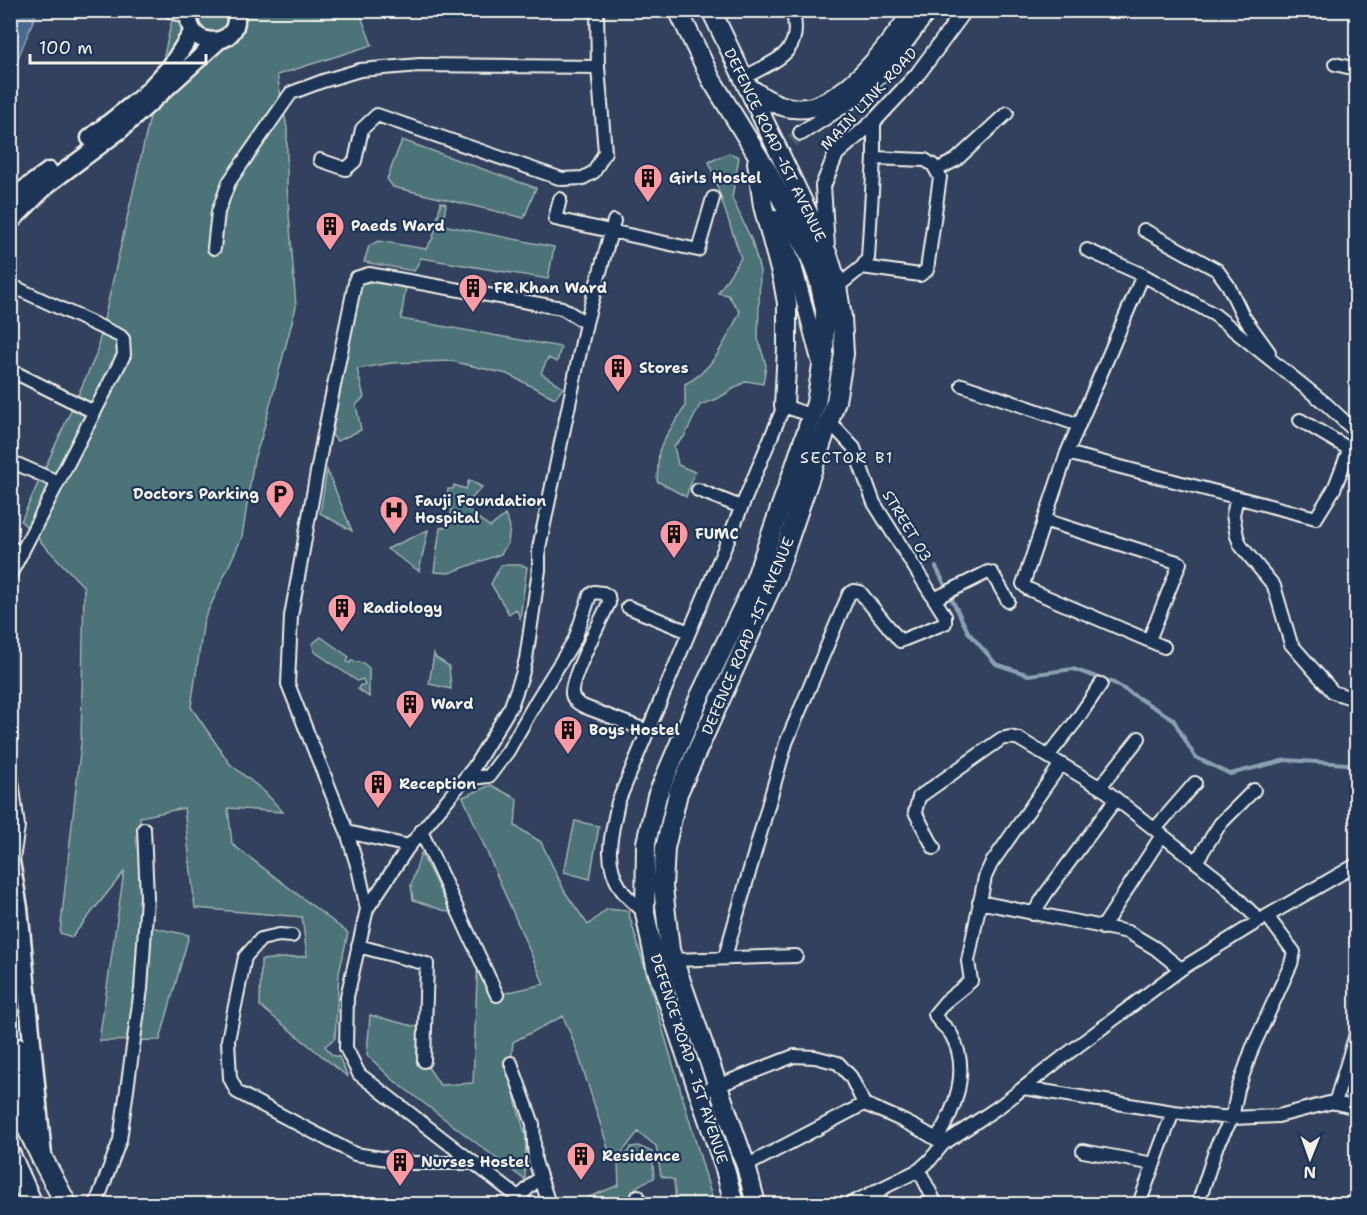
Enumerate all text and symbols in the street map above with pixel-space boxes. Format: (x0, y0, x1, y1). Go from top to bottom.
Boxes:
scale bar (30, 27, 206, 65)
text: 100 m (39, 36, 93, 60)
street label: MAIN LINK ROAD (816, 43, 922, 155)
street label: DEFENCE ROAD -1ST AVENUE (719, 45, 831, 245)
building icon: Girls Hostel (632, 162, 664, 204)
place label: Girls Hostel (669, 168, 762, 188)
building icon: Paeds Ward (314, 210, 346, 252)
place label: Paeds Ward (351, 216, 445, 236)
building icon: FR Khan Ward (457, 272, 489, 314)
place label: FR Khan Ward (494, 278, 607, 298)
building icon: Stores (602, 352, 634, 394)
place label: Stores (639, 358, 689, 378)
district label: SECTOR B1 (800, 447, 894, 468)
parking icon: Doctors Parking (264, 478, 296, 520)
place label: Doctors Parking (133, 484, 259, 504)
street label: STREET 03 (878, 486, 936, 566)
place label: Fauji Foundation Hospital (415, 491, 546, 528)
hospital icon: Fauji Foundation Hospital (378, 494, 410, 536)
building icon: FUMC (658, 518, 690, 560)
place label: FUMC (695, 524, 739, 544)
street label: DEFENCE ROAD -1ST AVENUE (697, 534, 799, 738)
building icon: Radiology (326, 592, 358, 634)
place label: Radiology (363, 598, 442, 618)
building icon: Ward (394, 688, 426, 730)
place label: Ward (431, 694, 474, 714)
building icon: Boys Hostel (552, 714, 584, 756)
place label: Boys Hostel (589, 720, 680, 740)
building icon: Reception (362, 768, 394, 810)
place label: Reception (399, 774, 476, 794)
street label: DEFENCE ROAD - 1ST AVENUE (646, 951, 732, 1167)
north arrow (1280, 1128, 1340, 1188)
building icon: Residence (565, 1140, 597, 1182)
building icon: Nurses Hostel (384, 1146, 416, 1188)
place label: Residence (602, 1146, 680, 1166)
place label: Nurses Hostel (421, 1152, 529, 1172)
text: N (1303, 1162, 1316, 1183)

